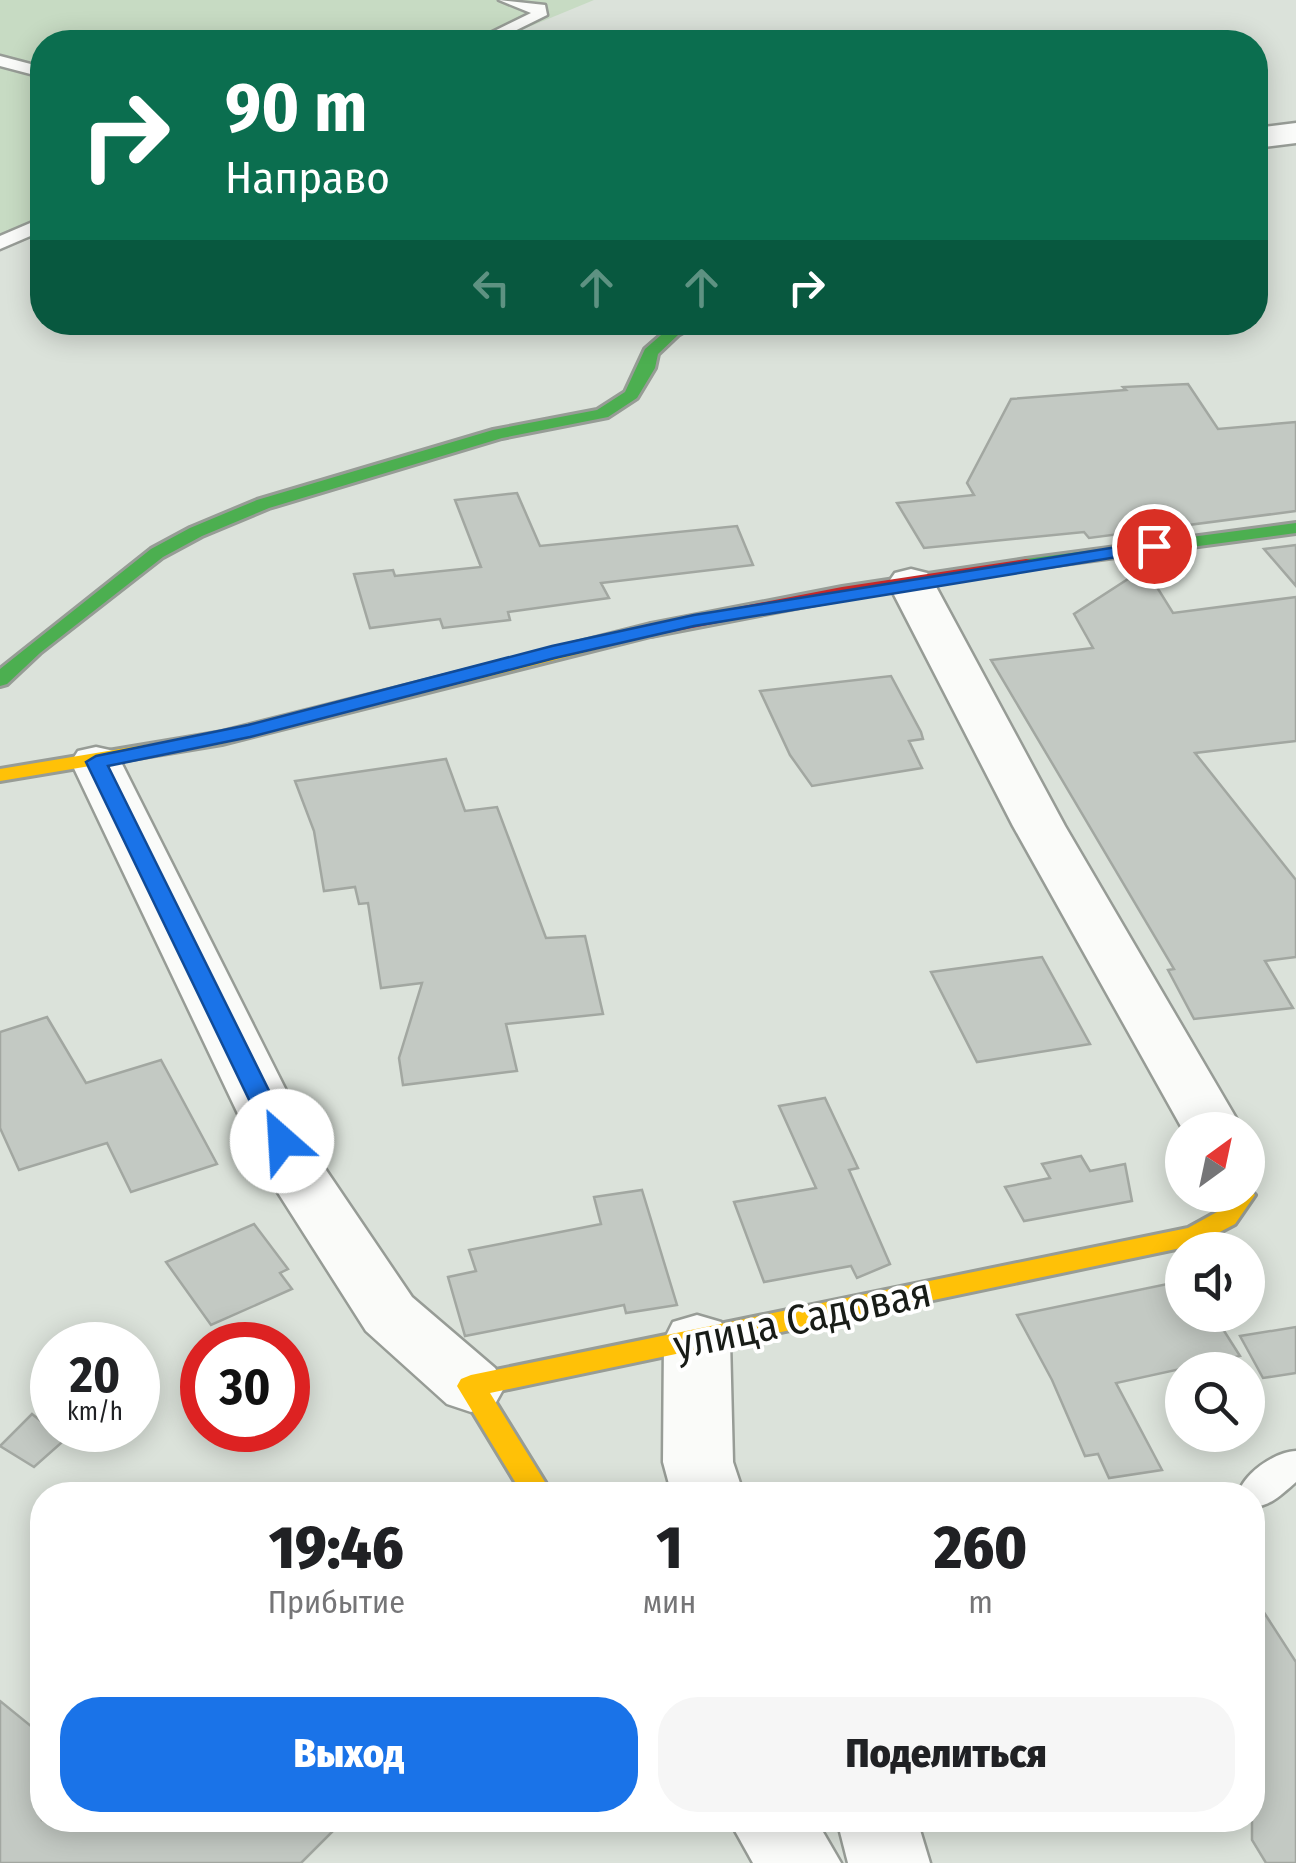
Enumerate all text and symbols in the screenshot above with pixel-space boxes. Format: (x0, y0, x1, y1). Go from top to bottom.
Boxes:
text: 90 m (225, 66, 367, 150)
icon: right (60, 70, 190, 200)
text: Направо (225, 151, 390, 205)
icon: left (464, 260, 519, 315)
icon: ahead (569, 260, 624, 315)
icon: ahead (674, 260, 729, 315)
icon: right (779, 260, 834, 315)
pin (1112, 504, 1197, 589)
icon: arrive (1127, 519, 1182, 574)
position arrow (230, 1089, 334, 1193)
north arrow (1165, 1112, 1265, 1212)
map controls (1165, 1112, 1265, 1452)
button: sound (1165, 1232, 1265, 1332)
street label: улица Садовая (669, 1267, 935, 1371)
speed limit sign: 30 (180, 1322, 310, 1452)
text: 20 (70, 1345, 120, 1405)
button: search (1165, 1352, 1265, 1452)
text: km/h (67, 1397, 123, 1427)
text: 19:46 (269, 1512, 404, 1584)
text: 1 (657, 1512, 682, 1584)
text: 260 (934, 1512, 1027, 1584)
text: Прибытие (268, 1583, 405, 1621)
text: мин (643, 1583, 696, 1621)
text: m (968, 1583, 993, 1621)
button: Выход (60, 1697, 638, 1812)
button: Поделиться (658, 1697, 1235, 1812)

